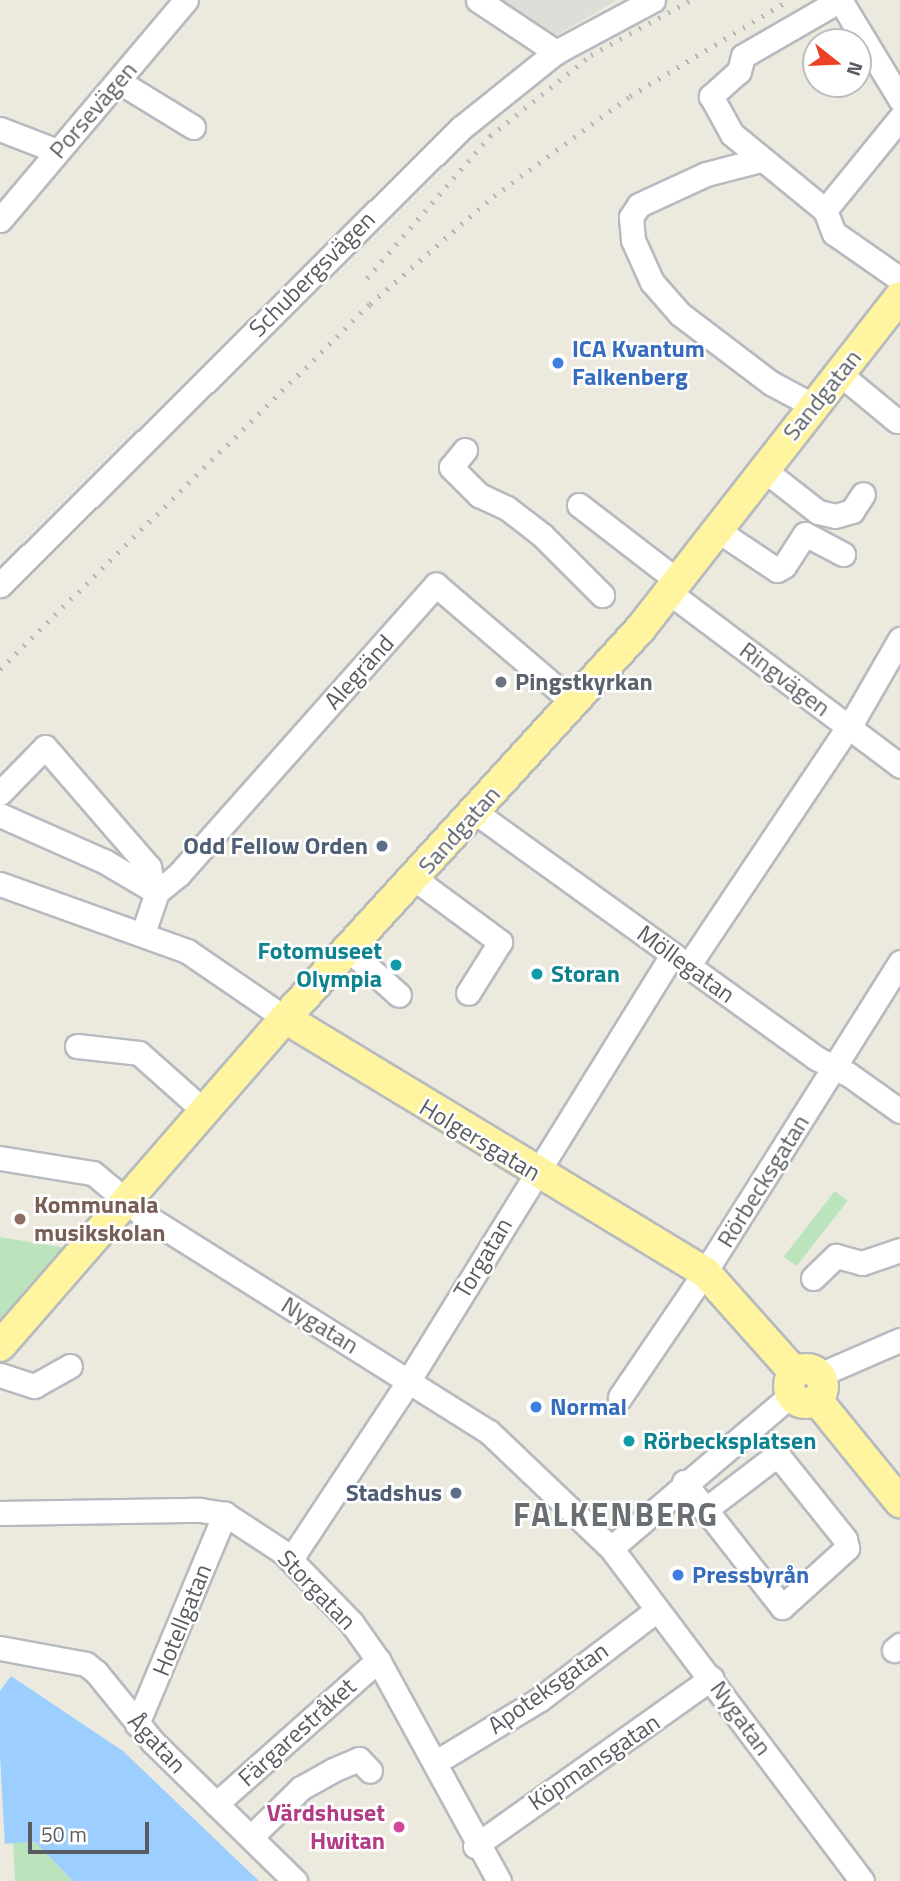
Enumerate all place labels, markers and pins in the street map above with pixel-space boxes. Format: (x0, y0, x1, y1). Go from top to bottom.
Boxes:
place label: ICA Kvantum Falkenberg (572, 335, 705, 391)
marker: ICA Kvantum Falkenberg (550, 355, 566, 371)
place label: Pingstkyrkan (515, 668, 653, 696)
marker: Pingstkyrkan (493, 674, 509, 690)
place label: Odd Fellow Orden (183, 832, 368, 860)
marker: Odd Fellow Orden (374, 838, 390, 854)
place label: Fotomuseet Olympia (257, 937, 382, 993)
marker: Fotomuseet Olympia (388, 957, 404, 973)
place label: Storan (551, 960, 620, 988)
marker: Storan (529, 966, 545, 982)
place label: Kommunala musikskolan (34, 1191, 166, 1247)
marker: Kommunala musikskolan (12, 1211, 28, 1227)
place label: Normal (550, 1393, 627, 1421)
marker: Normal (528, 1399, 544, 1415)
place label: Rörbecksplatsen (643, 1427, 816, 1455)
marker: Rörbecksplatsen (621, 1433, 637, 1449)
place label: Stadshus (346, 1479, 442, 1507)
marker: Stadshus (448, 1485, 464, 1501)
place label: Pressbyrån (692, 1561, 809, 1589)
marker: Pressbyrån (670, 1567, 686, 1583)
place label: Värdshuset Hwitan (267, 1799, 385, 1855)
marker: Värdshuset Hwitan (391, 1819, 407, 1835)

